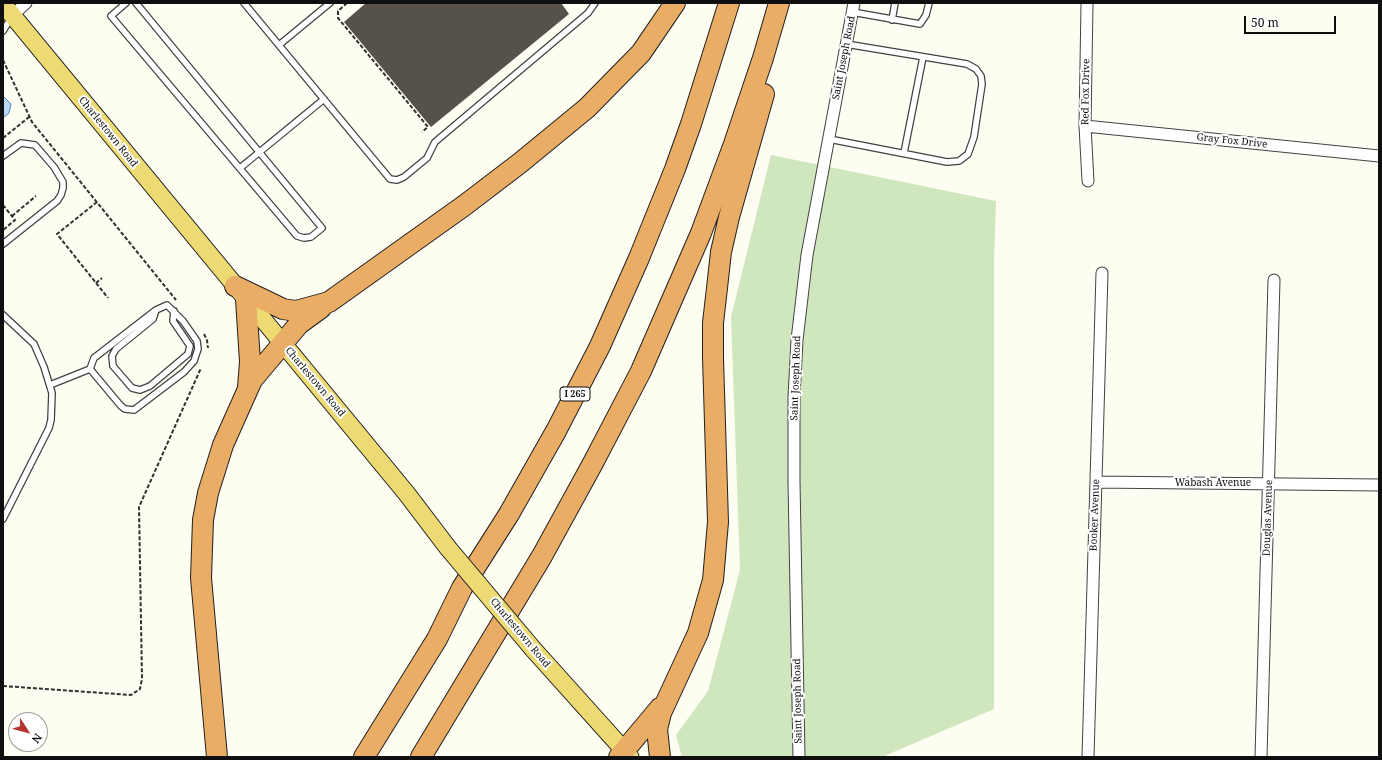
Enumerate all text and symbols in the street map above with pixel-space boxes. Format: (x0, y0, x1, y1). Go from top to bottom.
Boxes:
scale bar (1246, 8, 1338, 34)
text: 50 m (1251, 14, 1279, 31)
street label: Saint Joseph Road (830, 15, 858, 101)
street label: Red Fox Drive (1079, 59, 1093, 125)
street label: Charlestown Road (76, 94, 140, 170)
street label: Gray Fox Drive (1196, 131, 1268, 151)
street label: Saint Joseph Road (789, 335, 803, 421)
street label: Charlestown Road (282, 345, 348, 419)
road number: I 265 (560, 387, 590, 401)
street label: Wabash Avenue (1175, 477, 1251, 489)
street label: Booker Avenue (1088, 479, 1102, 551)
street label: Douglas Avenue (1261, 480, 1275, 556)
street label: Charlestown Road (487, 596, 553, 670)
street label: Saint Joseph Road (791, 658, 805, 744)
north arrow (8, 712, 48, 752)
text: N (29, 731, 46, 747)

